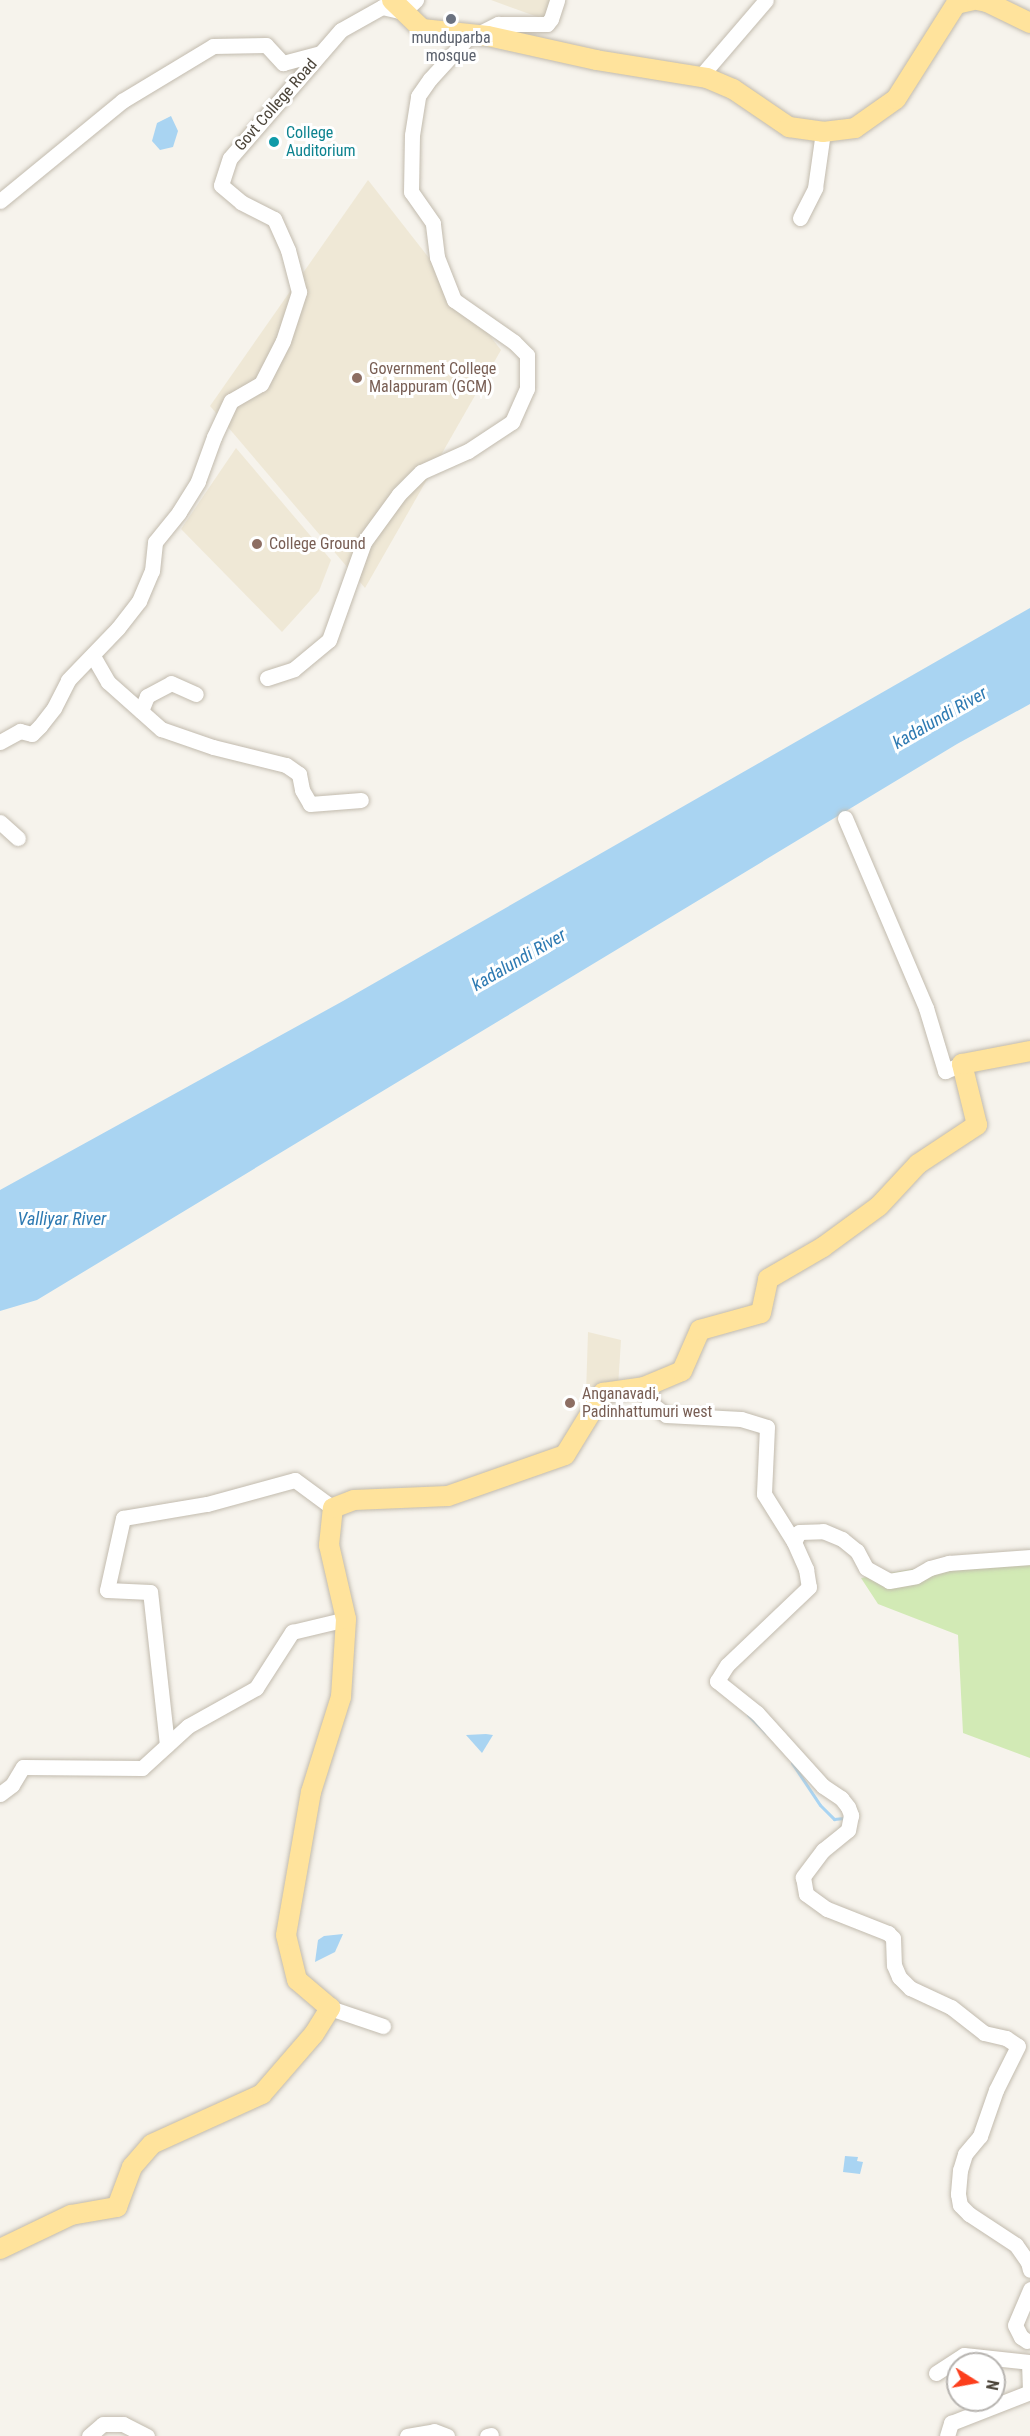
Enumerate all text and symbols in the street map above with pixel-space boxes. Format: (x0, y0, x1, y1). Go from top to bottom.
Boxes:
marker: munduparba mosque (444, 12, 458, 26)
place label: munduparba mosque (411, 28, 491, 66)
street label: Govt College Road (231, 55, 321, 155)
place label: College Auditorium (286, 123, 355, 161)
marker: College Auditorium (267, 135, 281, 149)
place label: Government College Malappuram (GCM) (369, 359, 496, 397)
marker: Government College Malappuram (GCM) (350, 371, 364, 385)
place label: College Ground (269, 534, 366, 554)
marker: College Ground (250, 537, 264, 551)
water label: kadalundi River (889, 682, 991, 754)
water label: kadalundi River (468, 924, 570, 996)
water label: Valliyar River (18, 1208, 106, 1230)
place label: Anganavadi, Padinhattumuri west (582, 1384, 712, 1422)
marker: Anganavadi, Padinhattumuri west (563, 1396, 577, 1410)
north arrow (946, 2352, 1006, 2412)
text: N (982, 2379, 1002, 2392)

